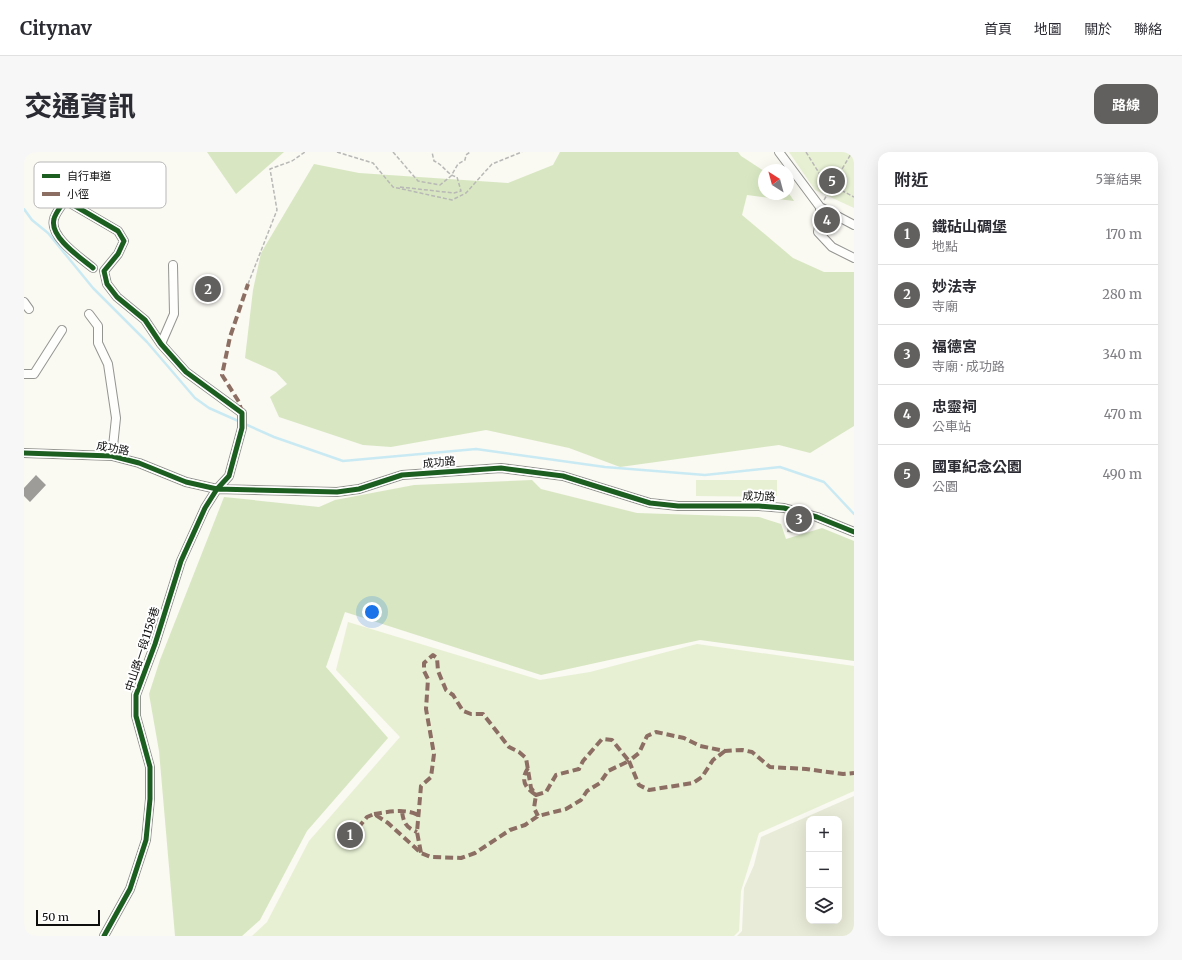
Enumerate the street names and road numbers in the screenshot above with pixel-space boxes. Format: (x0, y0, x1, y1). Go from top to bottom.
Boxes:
street label: 成功路 (96, 438, 130, 458)
street label: 成功路 (422, 454, 456, 470)
street label: 成功路 (742, 488, 776, 504)
street label: 中山路一段1158巷 (122, 605, 162, 693)

